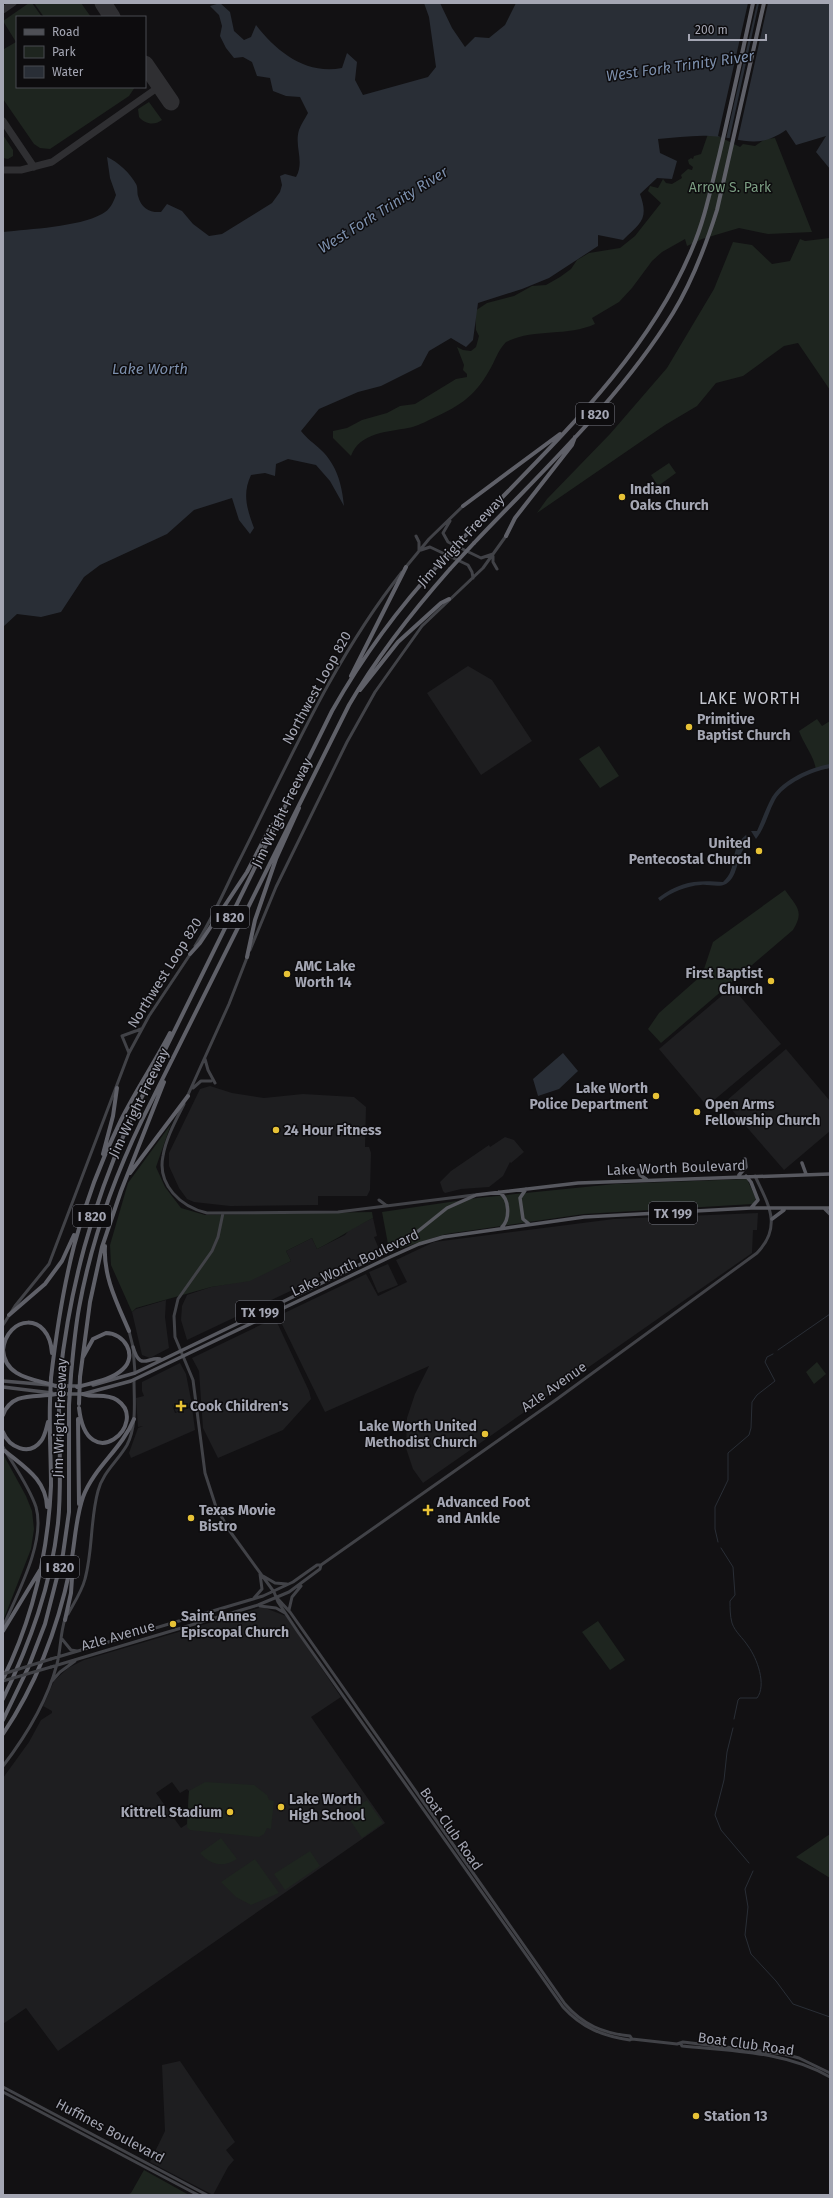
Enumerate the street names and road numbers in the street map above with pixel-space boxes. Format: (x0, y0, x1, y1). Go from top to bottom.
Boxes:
road number: I 820 (576, 403, 614, 425)
street label: Jim Wright Freeway (414, 491, 508, 591)
street label: Northwest Loop 820 (279, 628, 355, 748)
street label: Jim Wright Freeway (248, 755, 316, 871)
road number: I 820 (211, 906, 249, 928)
street label: Northwest Loop 820 (124, 915, 206, 1031)
street label: Jim Wright Freeway (105, 1045, 173, 1161)
street label: Lake Worth Boulevard (606, 1157, 746, 1179)
road number: TX 199 (649, 1202, 697, 1224)
road number: I 820 (73, 1205, 111, 1227)
street label: Lake Worth Boulevard (288, 1226, 422, 1300)
road number: TX 199 (236, 1301, 284, 1323)
street label: Jim Wright Freeway (49, 1358, 71, 1478)
street label: Azle Avenue (518, 1358, 590, 1416)
road number: I 820 (41, 1556, 79, 1578)
street label: Azle Avenue (79, 1617, 157, 1655)
street label: Boat Club Road (416, 1784, 486, 1874)
street label: Boat Club Road (697, 2029, 795, 2059)
street label: Huffines Boulevard (53, 2095, 167, 2167)

